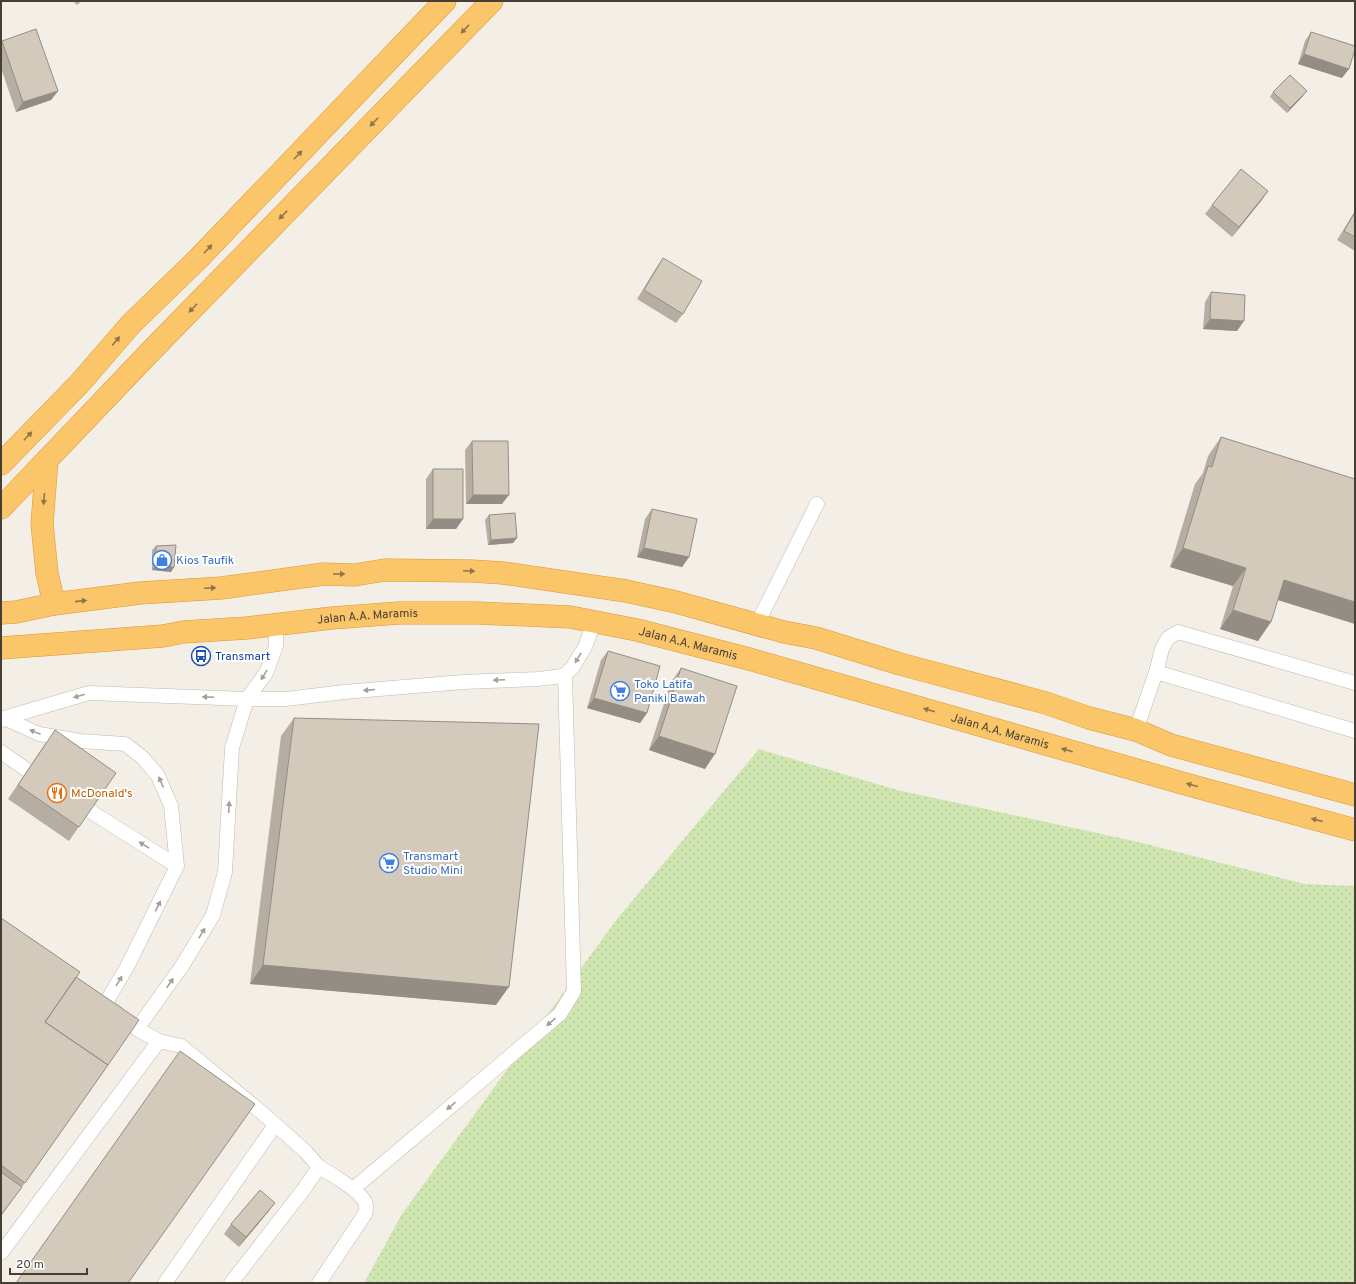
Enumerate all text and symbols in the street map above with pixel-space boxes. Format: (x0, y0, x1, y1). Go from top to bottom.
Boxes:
one-way arrow (460, 24, 470, 34)
one-way arrow (369, 117, 379, 127)
one-way arrow (293, 150, 303, 160)
one-way arrow (279, 210, 288, 220)
one-way arrow (203, 244, 213, 254)
one-way arrow (188, 303, 198, 313)
one-way arrow (112, 336, 121, 346)
one-way arrow (23, 431, 33, 441)
one-way arrow (40, 493, 47, 505)
shop icon: Kios Taufik (151, 549, 173, 571)
place label: Kios Taufik (176, 553, 234, 569)
one-way arrow (463, 568, 476, 574)
one-way arrow (333, 571, 346, 577)
one-way arrow (204, 585, 216, 592)
one-way arrow (75, 598, 87, 605)
street label: Jalan A.A. Maramis (316, 606, 418, 629)
street label: Jalan A.A. Maramis (637, 624, 739, 665)
bus stop icon: Transmart (190, 645, 212, 667)
place label: Transmart (215, 649, 270, 665)
one-way arrow (575, 652, 582, 664)
one-way arrow (260, 669, 267, 681)
one-way arrow (492, 677, 505, 683)
place label: Toko Latifa Paniki Bawah (634, 677, 706, 707)
supermarket icon: Toko Latifa Paniki Bawah (609, 680, 631, 702)
one-way arrow (363, 686, 375, 693)
one-way arrow (73, 693, 85, 699)
one-way arrow (201, 694, 214, 700)
one-way arrow (922, 707, 934, 713)
street label: Jalan A.A. Maramis (949, 710, 1051, 754)
one-way arrow (30, 729, 41, 735)
one-way arrow (1061, 747, 1073, 753)
one-way arrow (158, 777, 164, 788)
restaurant icon: McDonald's (46, 782, 68, 804)
one-way arrow (1186, 782, 1198, 788)
place label: McDonald's (71, 786, 133, 802)
one-way arrow (225, 801, 232, 813)
one-way arrow (1311, 817, 1323, 823)
one-way arrow (139, 842, 150, 849)
place label: Transmart Studio Mini (403, 849, 463, 879)
supermarket icon: Transmart Studio Mini (378, 852, 400, 874)
one-way arrow (155, 900, 161, 911)
one-way arrow (198, 928, 206, 938)
one-way arrow (115, 975, 122, 987)
one-way arrow (166, 978, 174, 988)
one-way arrow (545, 1018, 556, 1027)
one-way arrow (446, 1102, 457, 1111)
scale bar (10, 1250, 87, 1276)
text: 20 m (16, 1257, 44, 1273)

